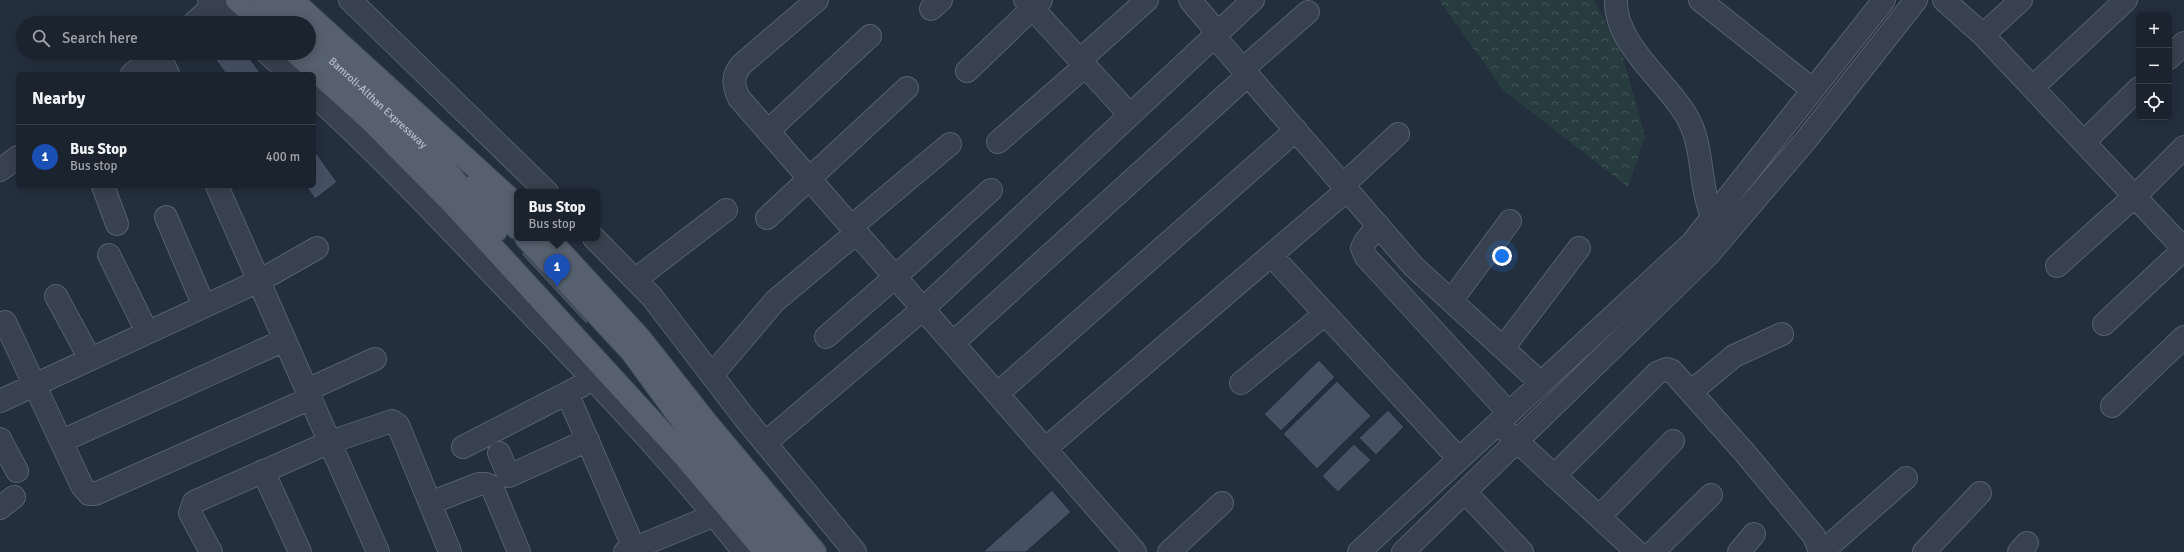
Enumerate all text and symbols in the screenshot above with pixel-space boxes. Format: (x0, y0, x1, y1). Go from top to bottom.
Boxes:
map controls (2136, 12, 2172, 120)
button: + (2136, 12, 2172, 48)
search box (16, 16, 316, 60)
icon: search (30, 27, 52, 49)
text: Search here (62, 29, 138, 47)
button: − (2136, 48, 2172, 84)
street label: Bamroli-Althan Expressway (326, 55, 430, 152)
button: locate (2136, 84, 2172, 120)
text: Nearby (32, 88, 85, 109)
text: Bus Stop (70, 140, 127, 158)
text: 1 (41, 149, 49, 165)
text: 400 m (266, 149, 300, 165)
text: Bus stop (70, 158, 117, 174)
popup (514, 189, 600, 241)
text: Bus Stop (528, 198, 586, 216)
text: Bus stop (528, 216, 576, 232)
your location (1492, 246, 1512, 266)
pin: 1 (544, 254, 570, 287)

